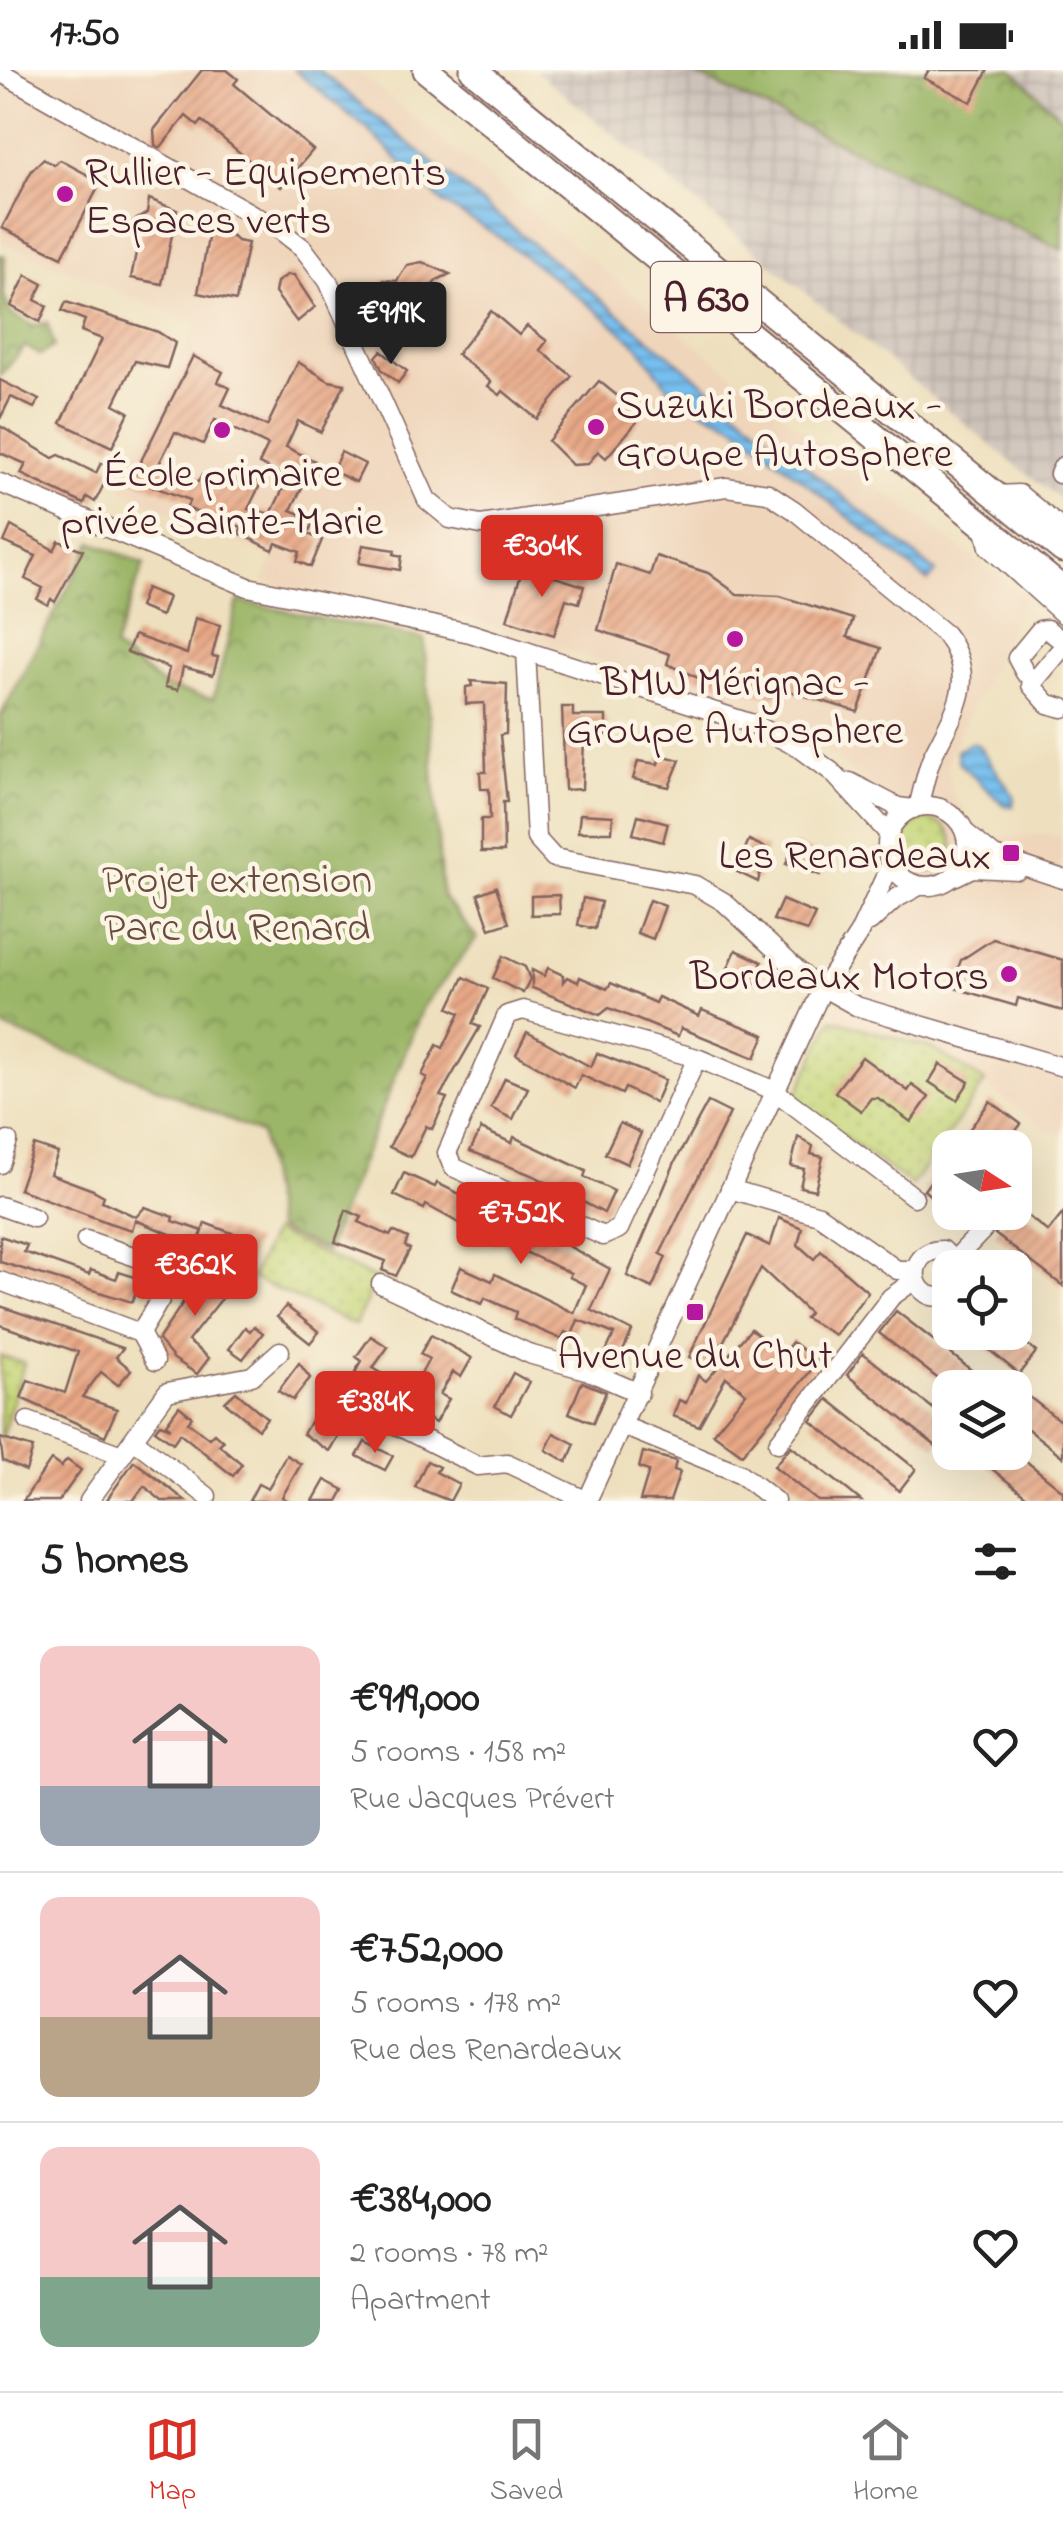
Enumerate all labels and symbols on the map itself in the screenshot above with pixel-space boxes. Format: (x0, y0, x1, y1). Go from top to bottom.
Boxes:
place label: Rullier - Equipements Espaces verts (85, 144, 446, 253)
marker: Rullier - Equipements Espaces verts (54, 183, 76, 205)
road number: A 630 (651, 262, 761, 332)
pin: €919K (321, 282, 461, 367)
place label: Suzuki Bordeaux - Groupe Autosphere (616, 377, 953, 486)
marker: Suzuki Bordeaux - Groupe Autosphere (585, 416, 607, 438)
marker: École primaire privée Sainte-Marie (211, 419, 233, 441)
place label: École primaire privée Sainte-Marie (61, 445, 383, 554)
pin: €304K (472, 515, 612, 600)
marker: BMW Mérignac - Groupe Autosphere (724, 628, 746, 650)
place label: BMW Mérignac - Groupe Autosphere (567, 654, 903, 763)
place label: Les Renardeaux (719, 827, 991, 888)
marker: Les Renardeaux (1000, 842, 1022, 864)
park label: Projet extension Parc du Renard (102, 851, 372, 960)
place label: Bordeaux Motors (689, 948, 989, 1009)
marker: Bordeaux Motors (998, 963, 1020, 985)
north arrow (932, 1130, 1032, 1230)
pin: €752K (451, 1182, 591, 1267)
pin: €362K (125, 1234, 265, 1319)
marker: Avenue du Chut (684, 1301, 706, 1323)
place label: Avenue du Chut (557, 1327, 833, 1388)
pin: €384K (305, 1371, 445, 1456)

